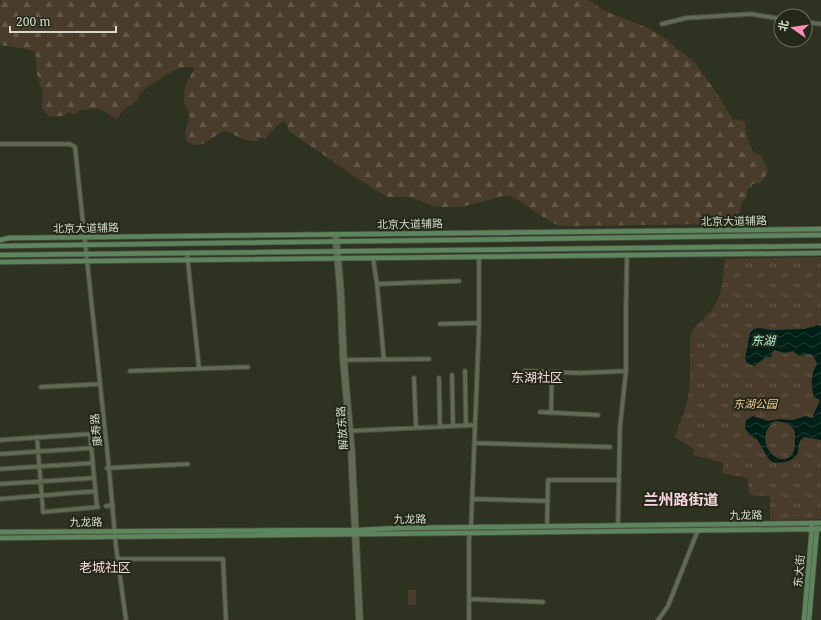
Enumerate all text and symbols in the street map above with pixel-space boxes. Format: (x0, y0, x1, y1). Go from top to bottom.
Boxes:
scale bar (10, 8, 116, 34)
north arrow (773, 8, 813, 48)
text: 200 m (16, 13, 51, 30)
text: 北 (774, 19, 791, 33)
street label: 北京大道辅路 (701, 212, 767, 229)
street label: 北京大道辅路 (377, 215, 443, 232)
street label: 北京大道辅路 (53, 219, 119, 236)
water label: 东湖 (751, 332, 777, 349)
district label: 东湖社区 (511, 368, 563, 386)
park label: 东湖公园 (733, 396, 779, 411)
street label: 解放东路 (332, 406, 351, 451)
street label: 康寿路 (86, 413, 105, 447)
district label: 兰州路街道 (643, 489, 719, 509)
street label: 九龙路 (729, 507, 763, 522)
street label: 九龙路 (393, 511, 427, 526)
street label: 九龙路 (69, 514, 103, 529)
street label: 东大街 (790, 554, 807, 588)
district label: 老城社区 (79, 558, 131, 576)

